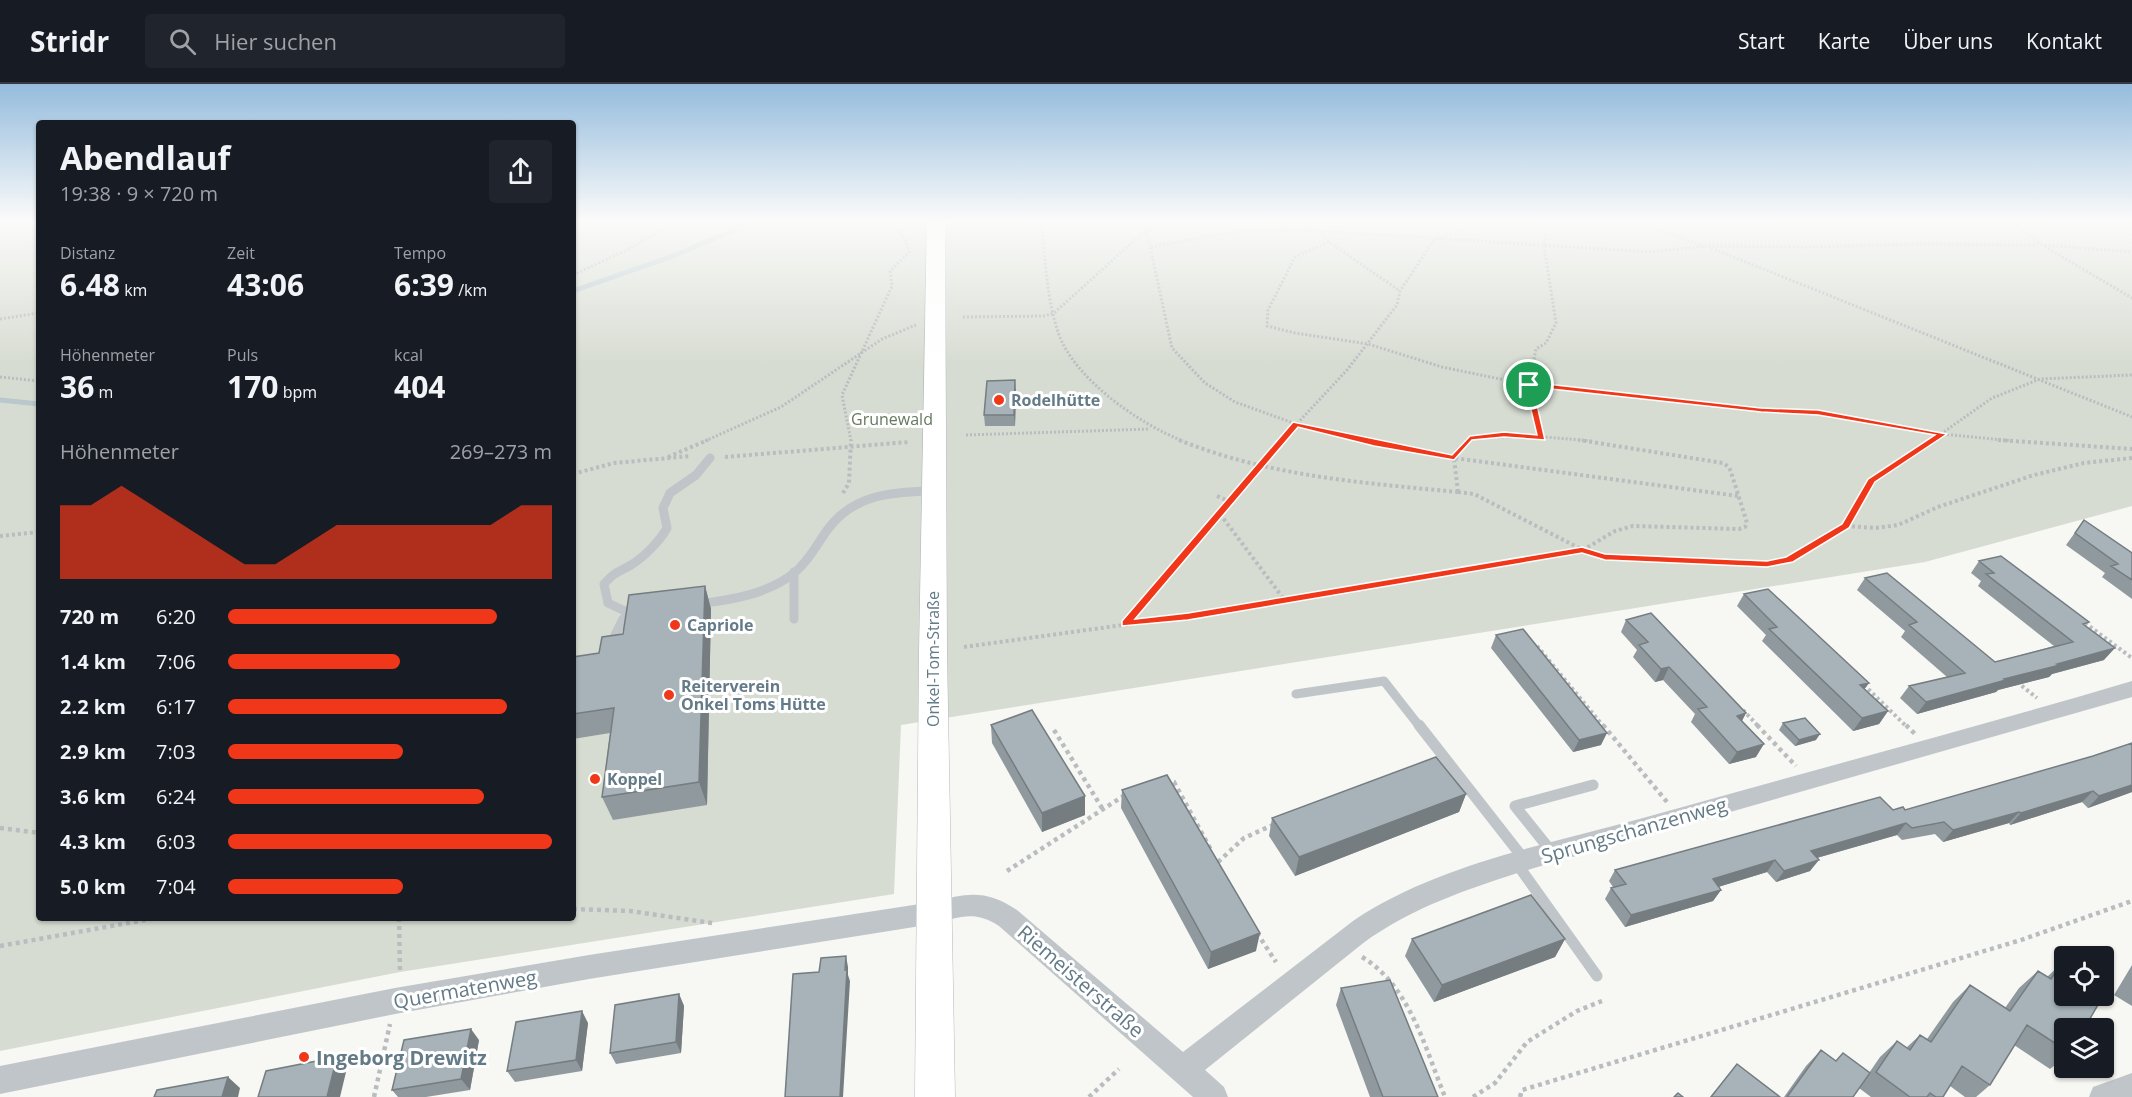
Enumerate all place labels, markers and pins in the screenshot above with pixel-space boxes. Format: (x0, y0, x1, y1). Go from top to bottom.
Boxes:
pin (1503, 359, 1554, 410)
place label: Rodelhütte (1011, 389, 1100, 411)
marker: Rodelhütte (992, 393, 1006, 407)
place label: Capriole (687, 614, 753, 636)
marker: Capriole (668, 618, 682, 632)
place label: Reiterverein Onkel Toms Hütte (681, 675, 826, 715)
marker: Reiterverein Onkel Toms Hütte (662, 688, 676, 702)
place label: Koppel (607, 768, 662, 790)
marker: Koppel (588, 772, 602, 786)
place label: Ingeborg Drewitz (316, 1044, 487, 1071)
marker: Ingeborg Drewitz (297, 1050, 311, 1064)

